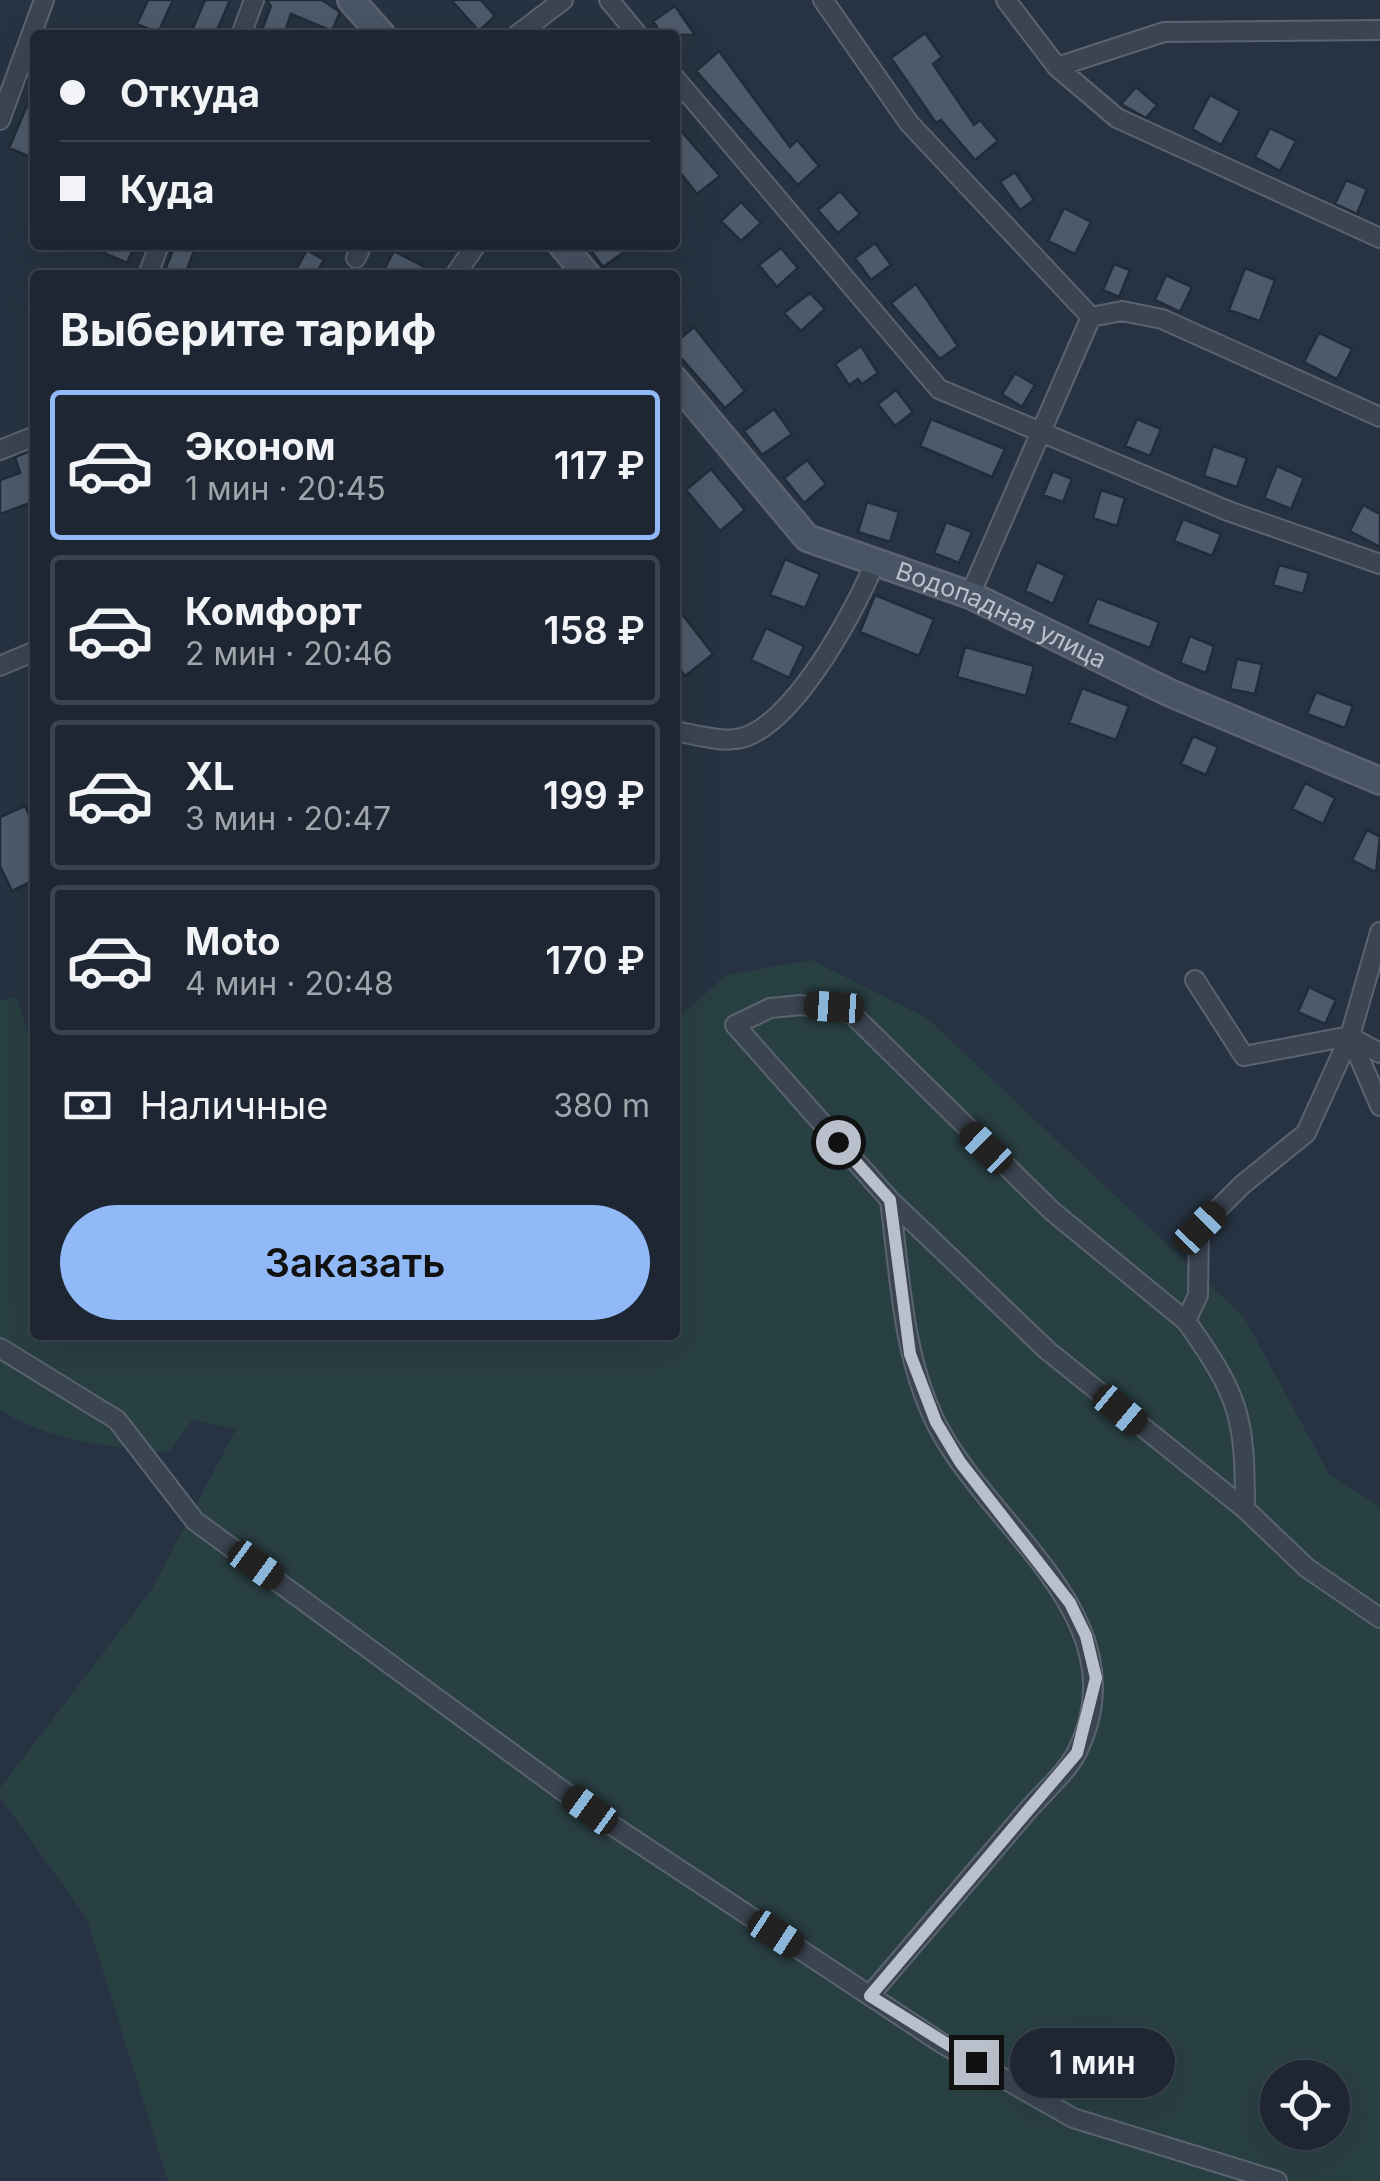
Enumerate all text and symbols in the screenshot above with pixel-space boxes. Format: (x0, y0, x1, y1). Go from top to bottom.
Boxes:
text: Откуда (120, 70, 260, 116)
text: Куда (120, 166, 214, 212)
text: Выберите тариф (60, 302, 436, 357)
icon: car (65, 420, 155, 510)
text: Эконом (185, 423, 336, 469)
text: 117 ₽ (554, 442, 645, 488)
text: 1 мин · 20:45 (185, 469, 386, 508)
street label: Водопадная улица (892, 555, 1111, 675)
icon: car (65, 585, 155, 675)
text: Комфорт (185, 588, 362, 634)
text: 158 ₽ (543, 607, 645, 653)
text: 2 мин · 20:46 (185, 634, 393, 673)
icon: car (65, 750, 155, 840)
text: XL (185, 753, 235, 799)
text: 199 ₽ (543, 772, 645, 818)
text: 3 мин · 20:47 (185, 799, 391, 838)
icon: car (65, 915, 155, 1005)
text: Moto (185, 918, 281, 964)
text: 170 ₽ (545, 937, 645, 983)
text: 4 мин · 20:48 (185, 964, 394, 1003)
car (803, 990, 865, 1024)
icon: cash (60, 1078, 115, 1133)
text: Наличные (140, 1082, 328, 1128)
text: 380 m (553, 1086, 650, 1125)
car (954, 1116, 1018, 1180)
route start (816, 1120, 861, 1165)
car (1168, 1196, 1232, 1260)
button: Заказать (60, 1205, 650, 1320)
car (1087, 1379, 1153, 1441)
car (223, 1535, 289, 1595)
car (557, 1780, 623, 1840)
car (743, 1905, 809, 1963)
callout: 1 мин (1011, 2027, 1176, 2097)
route end (954, 2040, 999, 2085)
text: 1 мин (1049, 2043, 1136, 2082)
map controls (1260, 2060, 1350, 2150)
button: locate (1260, 2060, 1350, 2150)

